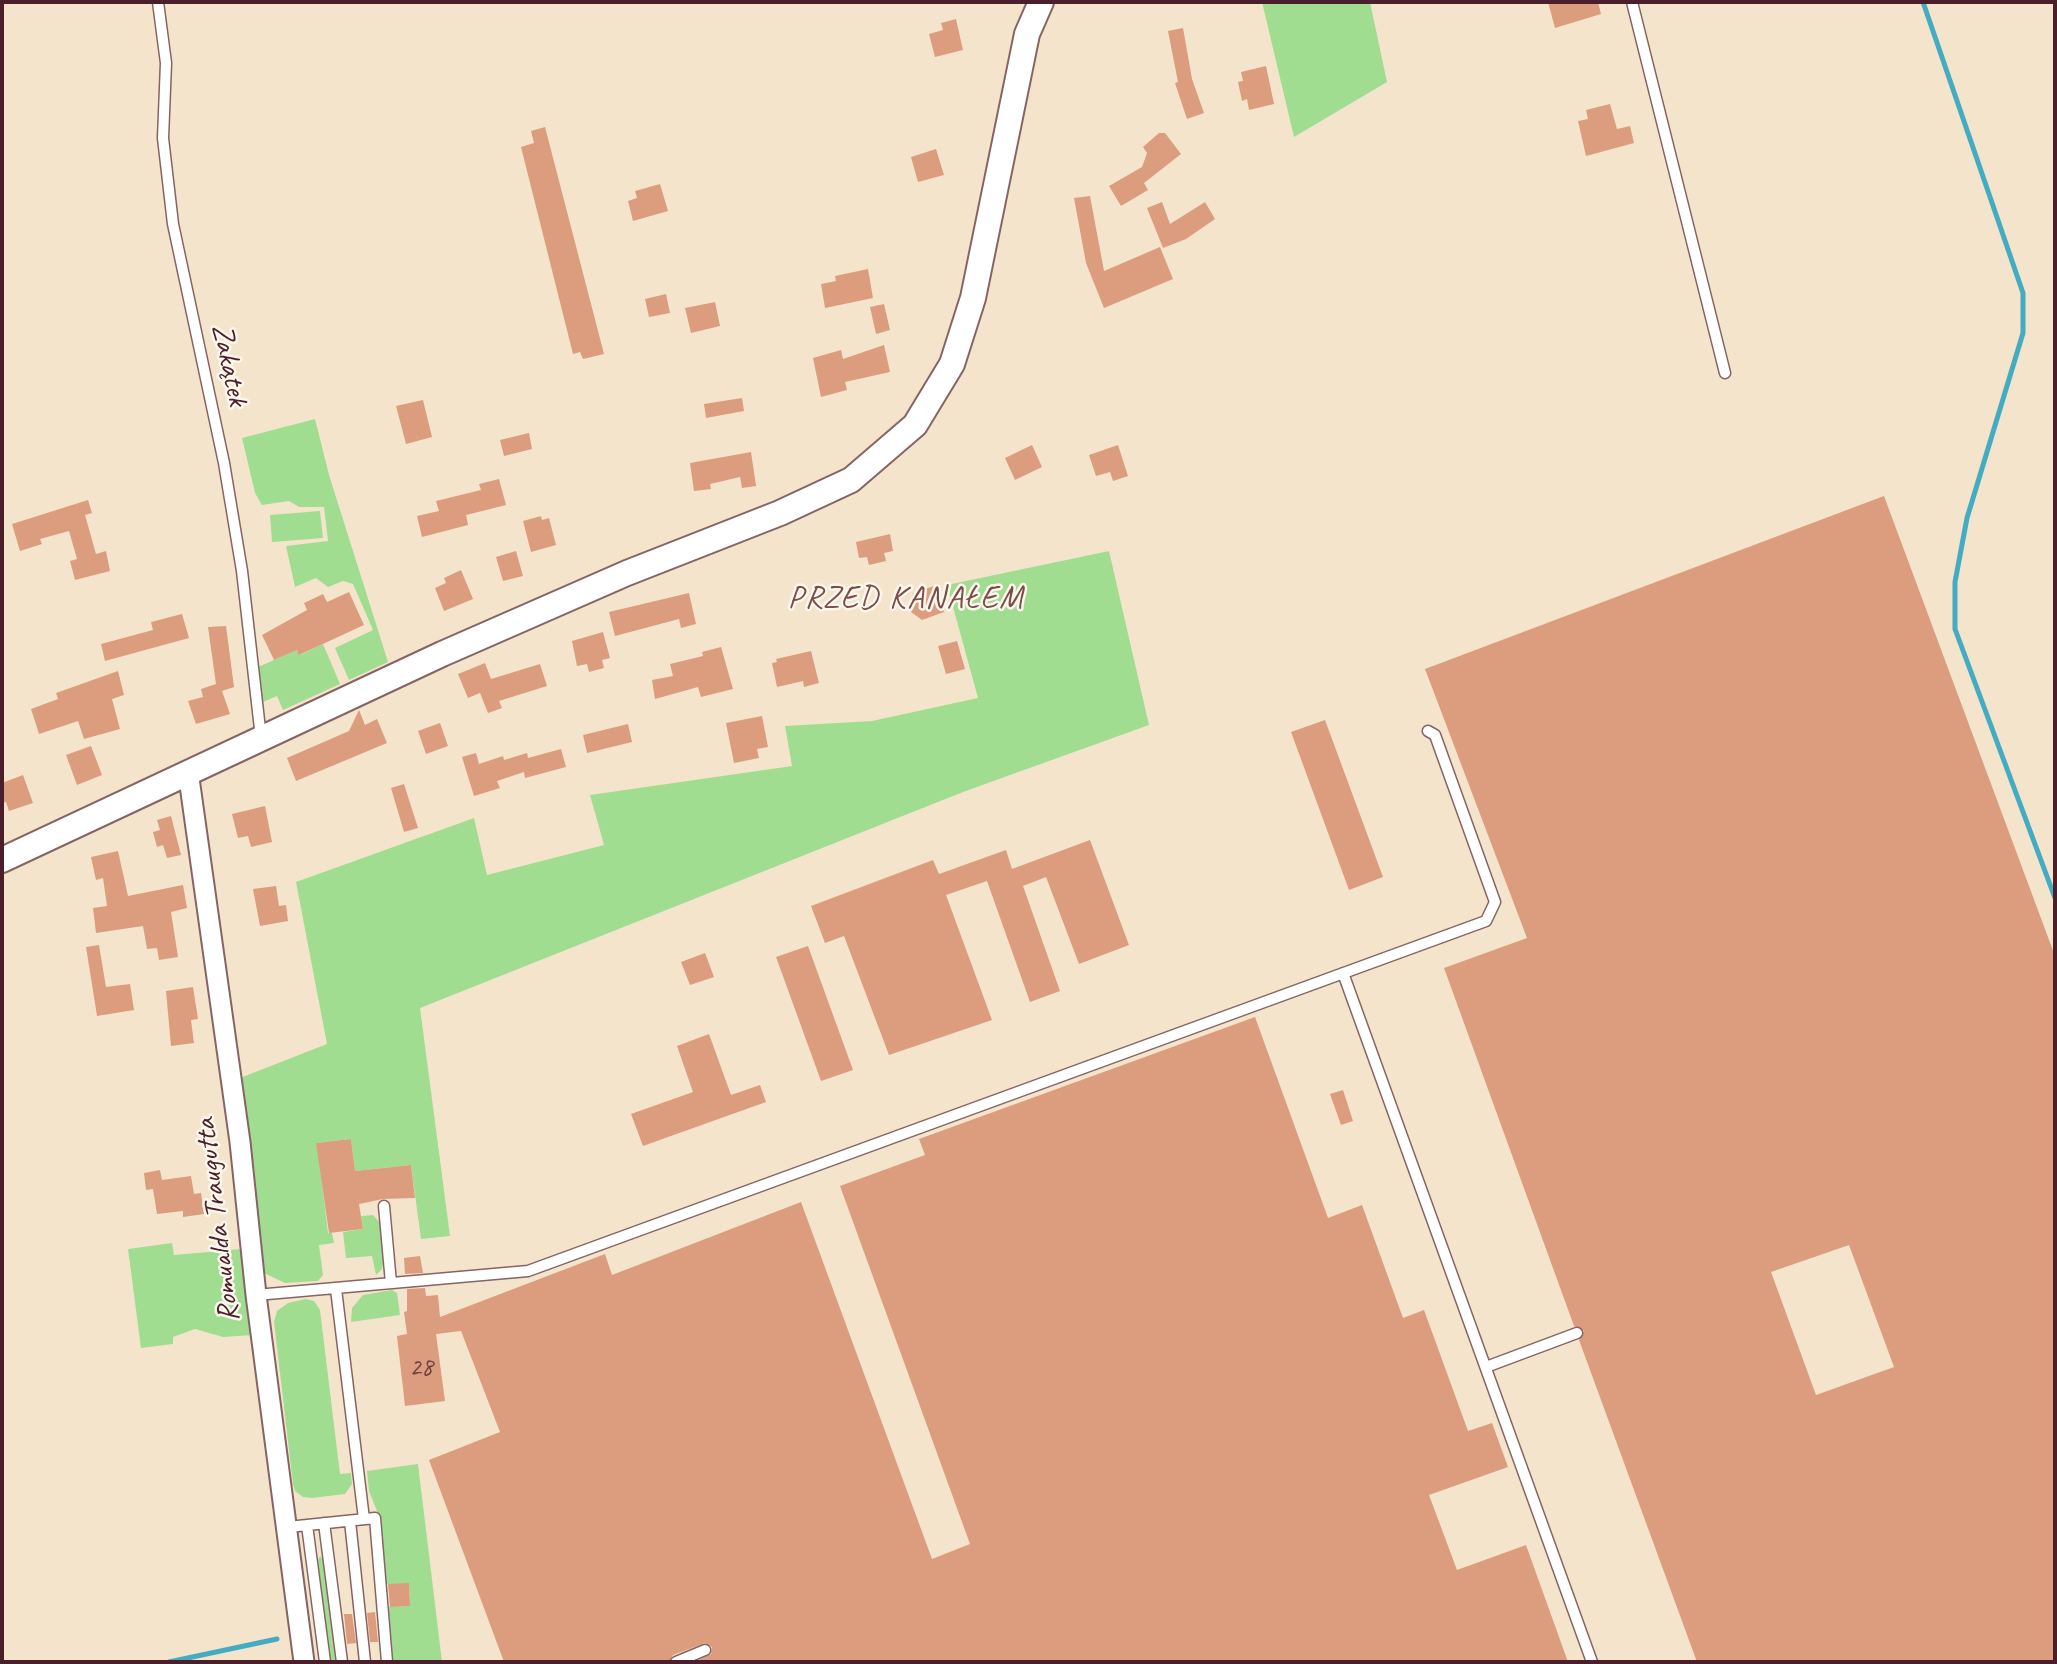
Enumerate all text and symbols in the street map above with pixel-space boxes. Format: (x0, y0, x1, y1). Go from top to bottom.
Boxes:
street label: Zakątek (203, 321, 255, 409)
district label: PRZED KANAŁEM (790, 580, 1022, 618)
street label: Romualda Traugutta (188, 1116, 248, 1324)
house number: 28 (409, 1352, 433, 1384)

